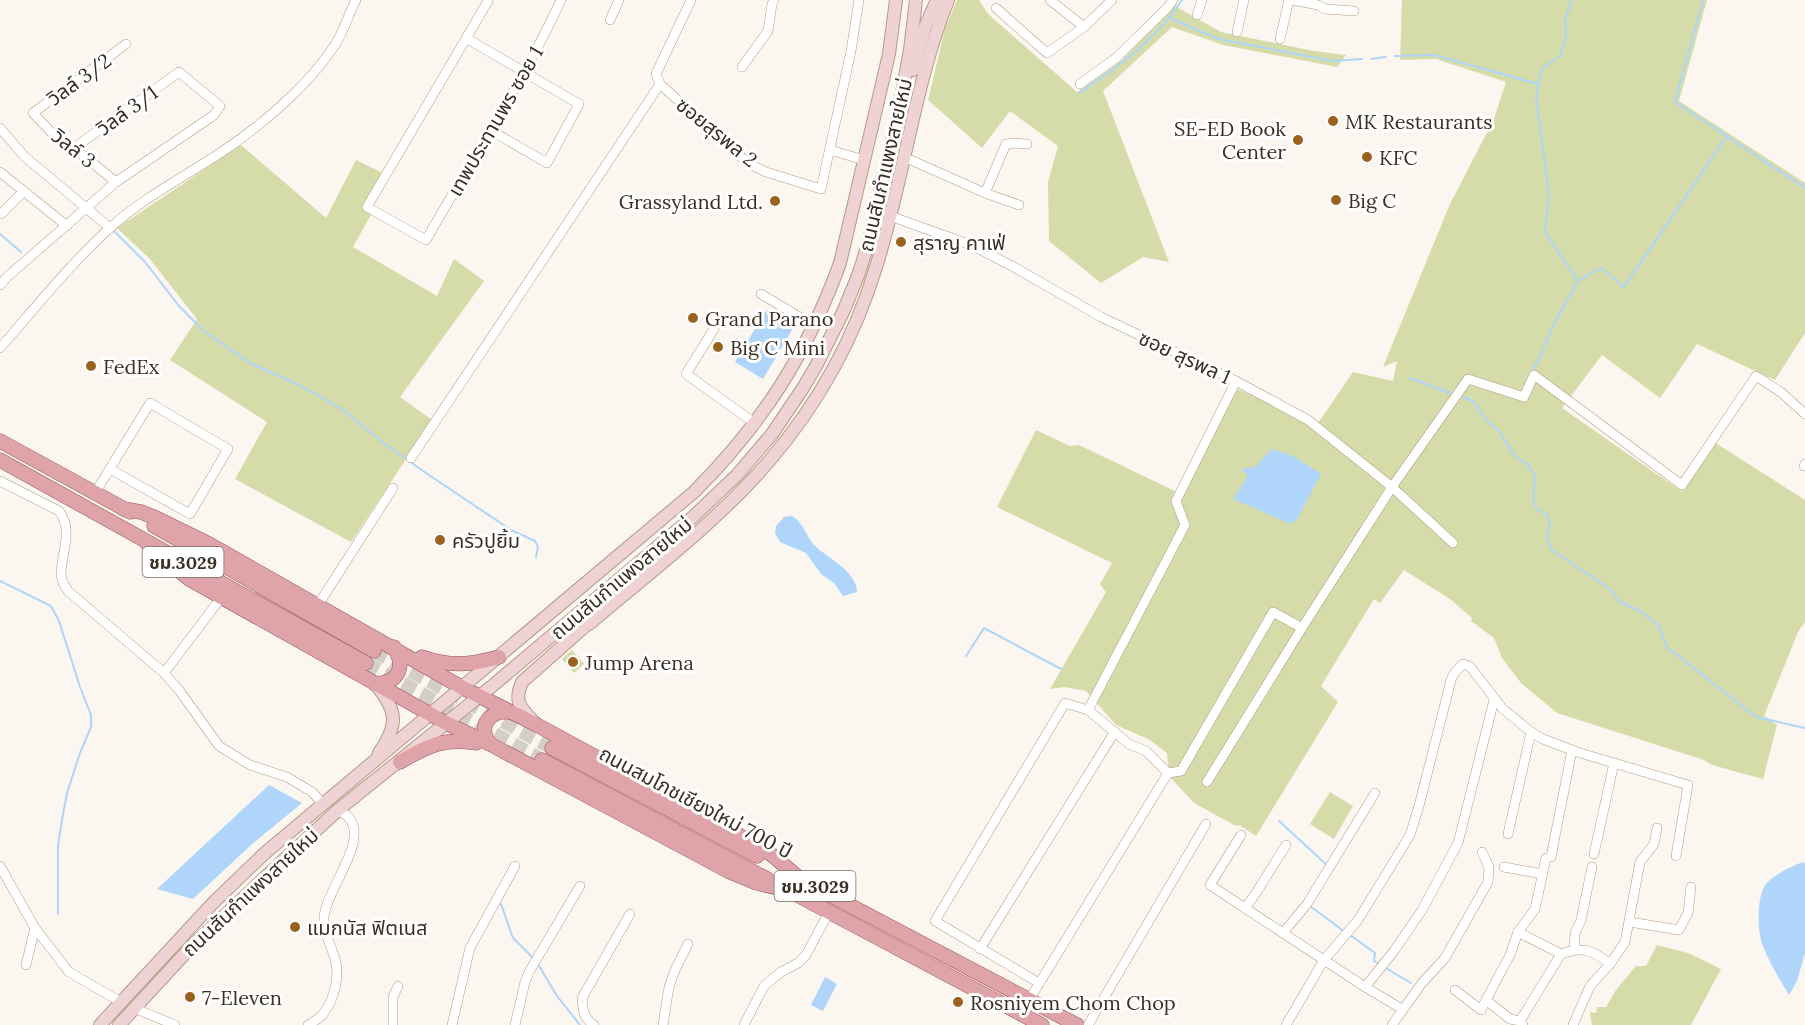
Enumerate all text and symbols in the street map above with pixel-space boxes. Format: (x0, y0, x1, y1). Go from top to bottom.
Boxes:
street label: เทพประทานพร ซอย 1 (442, 42, 548, 200)
street label: วิลล์ 3/2 (41, 47, 116, 112)
street label: ถนนสันกำแพงสายใหม่ (853, 76, 917, 254)
street label: วิลล์ 3/1 (91, 79, 163, 142)
street label: ซอยสุรพล 2 (671, 92, 763, 172)
place label: MK Restaurants (1345, 109, 1492, 134)
marker: MK Restaurants (1326, 114, 1340, 128)
place label: SE-ED Book Center (1174, 116, 1286, 164)
street label: วิลล์ 3 (46, 122, 101, 173)
marker: SE-ED Book Center (1291, 133, 1305, 147)
place label: KFC (1379, 145, 1417, 170)
marker: KFC (1360, 150, 1374, 164)
place label: Big C (1348, 188, 1396, 213)
place label: Grassyland Ltd. (619, 189, 763, 214)
marker: Big C (1329, 193, 1343, 207)
marker: Grassyland Ltd. (768, 194, 782, 208)
place label: สุราญ คาเฟ่ (913, 230, 1006, 255)
marker: สุราญ คาเฟ่ (894, 235, 908, 249)
place label: Grand Parano (705, 306, 833, 331)
marker: Grand Parano (686, 311, 700, 325)
street label: ซอย สุรพล 1 (1135, 325, 1235, 389)
place label: Big C Mini (730, 335, 825, 360)
marker: Big C Mini (711, 340, 725, 354)
place label: FedEx (103, 354, 160, 379)
marker: FedEx (84, 359, 98, 373)
street label: ถนนสันกำแพงสายใหม่ (545, 511, 697, 645)
place label: ครัวปูยิ้ม (452, 528, 520, 554)
marker: ครัวปูยิ้ม (433, 533, 447, 547)
road number: ชม.3029 (142, 547, 224, 577)
place label: Jump Arena (584, 650, 694, 675)
marker: Jump Arena (566, 655, 580, 669)
street label: ถนนสมโภชเชียงใหม่ 700 ปี (595, 740, 797, 864)
street label: ถนนสันกำแพงสายใหม่ (177, 822, 323, 962)
road number: ชม.3029 (774, 871, 856, 901)
place label: แมกนัส ฟิตเนส (307, 915, 427, 940)
marker: แมกนัส ฟิตเนส (288, 920, 302, 934)
place label: 7-Eleven (202, 985, 282, 1010)
marker: 7-Eleven (183, 990, 197, 1004)
place label: Rosniyem Chom Chop (970, 990, 1176, 1015)
marker: Rosniyem Chom Chop (951, 995, 965, 1009)

